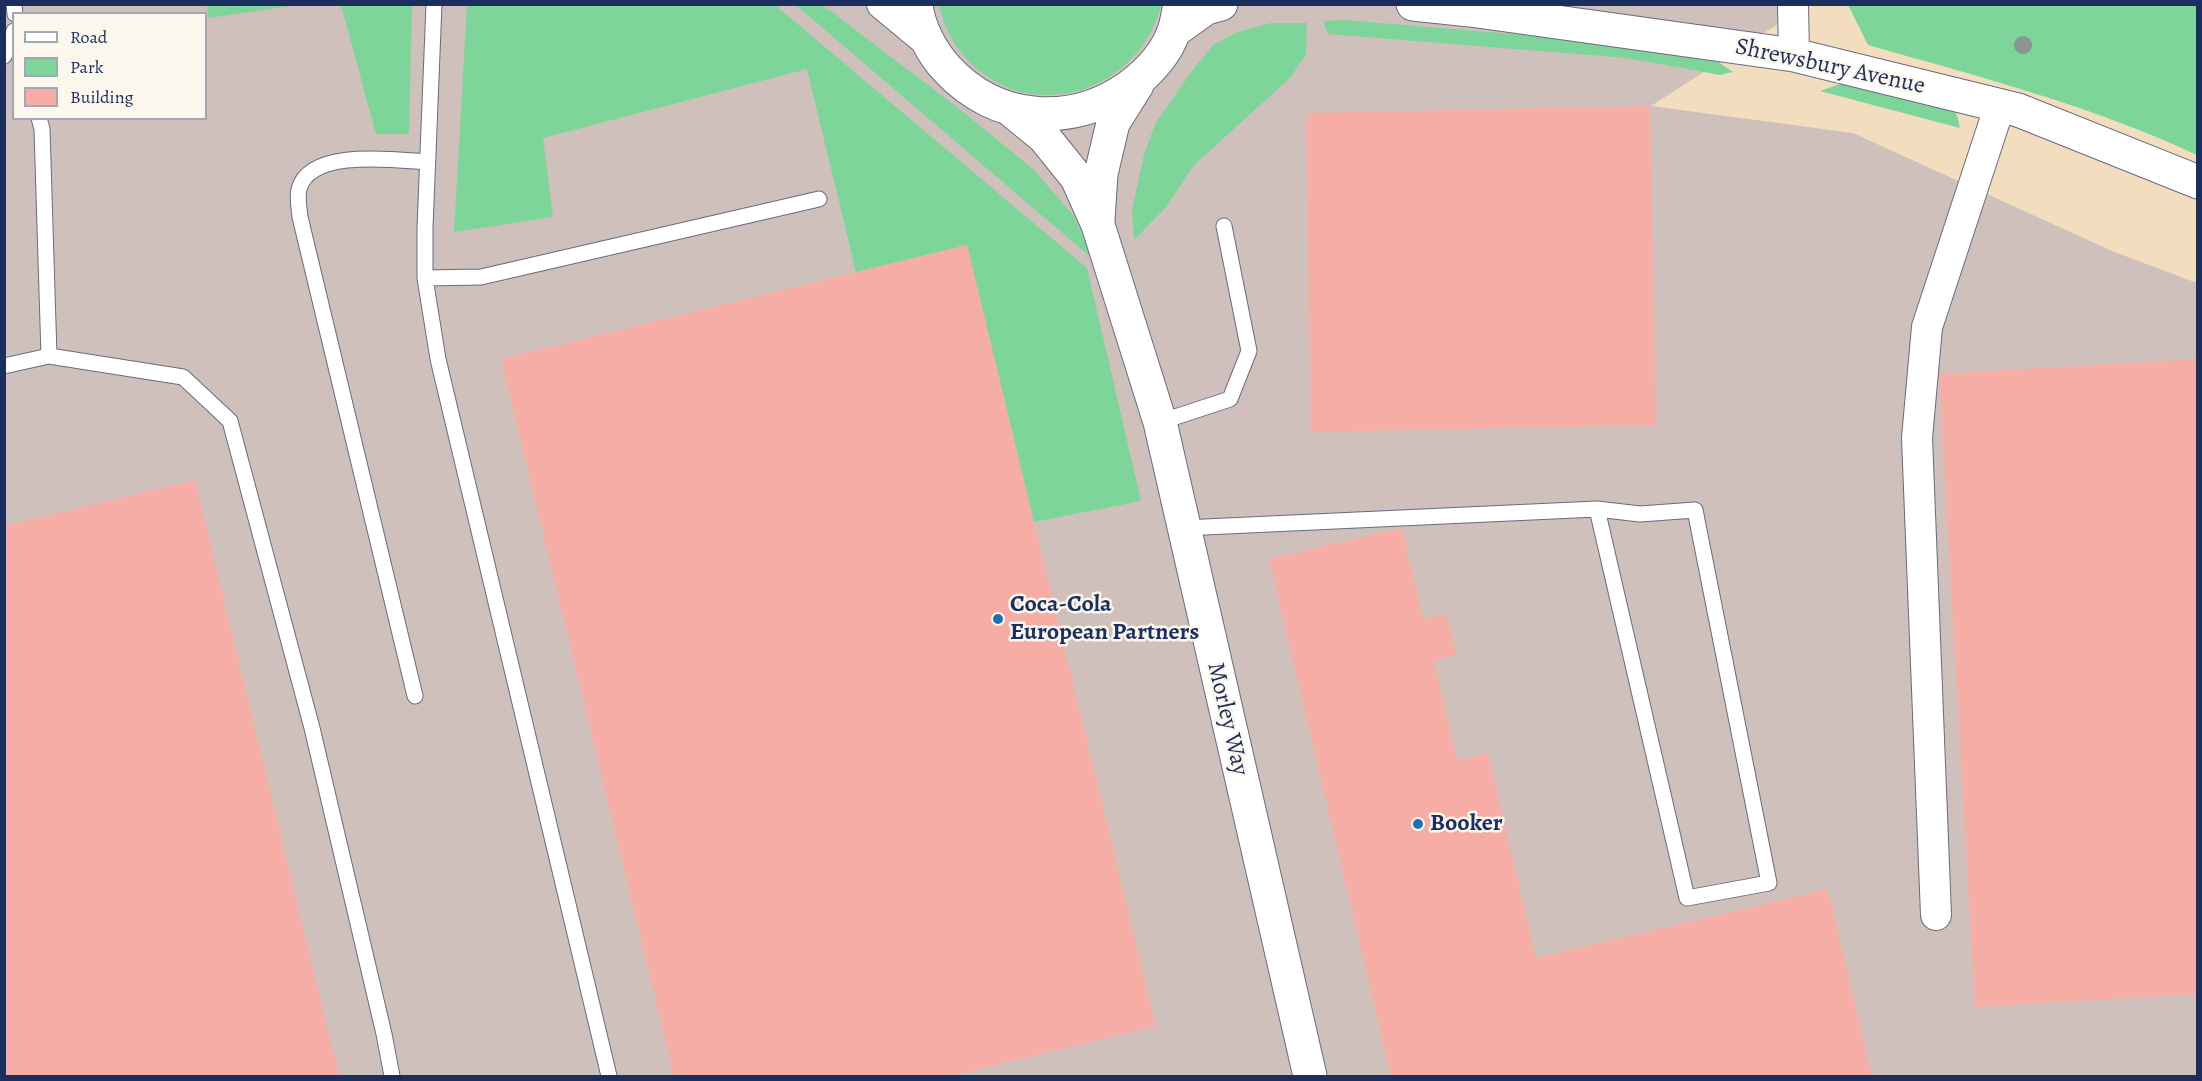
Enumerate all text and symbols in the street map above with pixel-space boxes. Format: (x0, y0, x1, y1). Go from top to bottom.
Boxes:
legend (12, 12, 207, 120)
text: Road (70, 25, 107, 49)
street label: Shrewsbury Avenue (1733, 33, 1927, 101)
text: Park (70, 55, 104, 79)
text: Building (70, 85, 134, 109)
place label: Coca-Cola European Partners (1010, 591, 1199, 647)
marker: Coca-Cola European Partners (991, 612, 1005, 626)
street label: Morley Way (1200, 660, 1254, 778)
place label: Booker (1430, 810, 1503, 838)
marker: Booker (1411, 817, 1425, 831)

